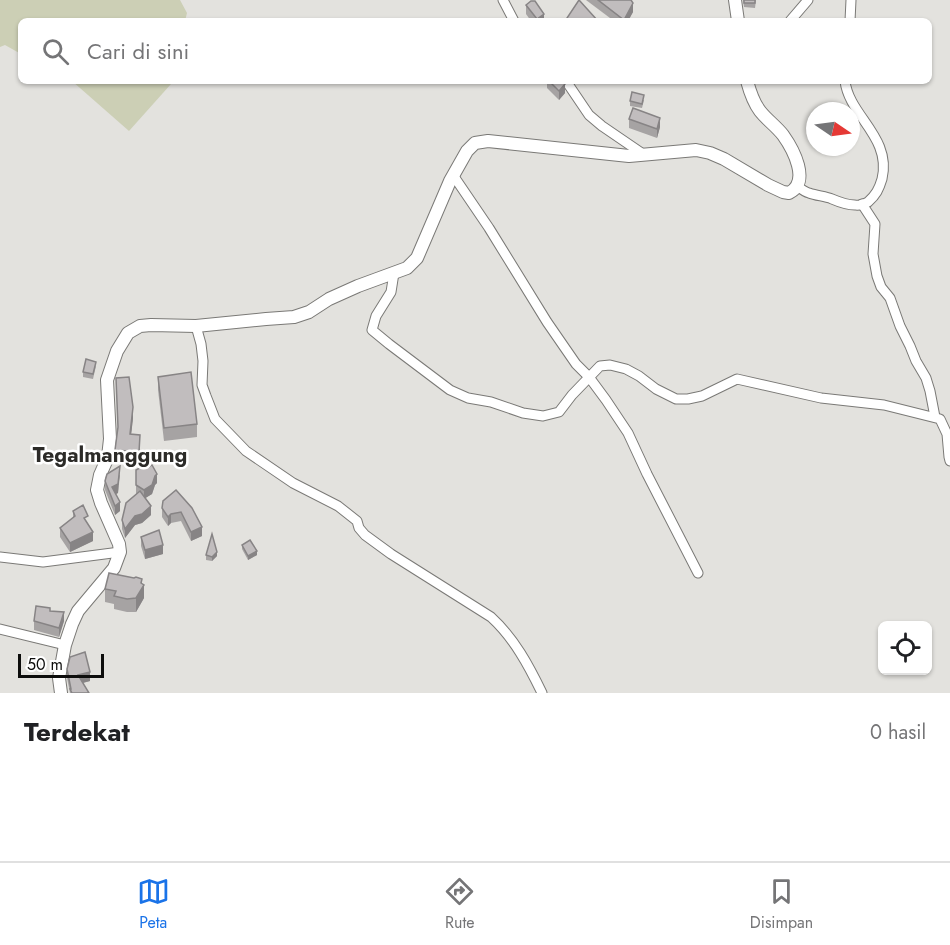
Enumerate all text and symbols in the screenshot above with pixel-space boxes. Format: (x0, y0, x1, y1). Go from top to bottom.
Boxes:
search box (18, 18, 932, 84)
icon: search (39, 35, 72, 68)
text: Cari di sini (87, 35, 189, 67)
north arrow (806, 102, 860, 156)
district label: Tegalmanggung (33, 440, 187, 470)
map controls (878, 621, 932, 675)
button: locate (878, 621, 932, 675)
scale bar (18, 651, 104, 678)
text: 50 m (27, 653, 63, 676)
text: Terdekat (24, 713, 130, 751)
text: 0 hasil (870, 718, 926, 747)
tab: Peta (137, 875, 170, 934)
tab: Rute (443, 875, 476, 934)
tab: Disimpan (750, 875, 813, 934)

